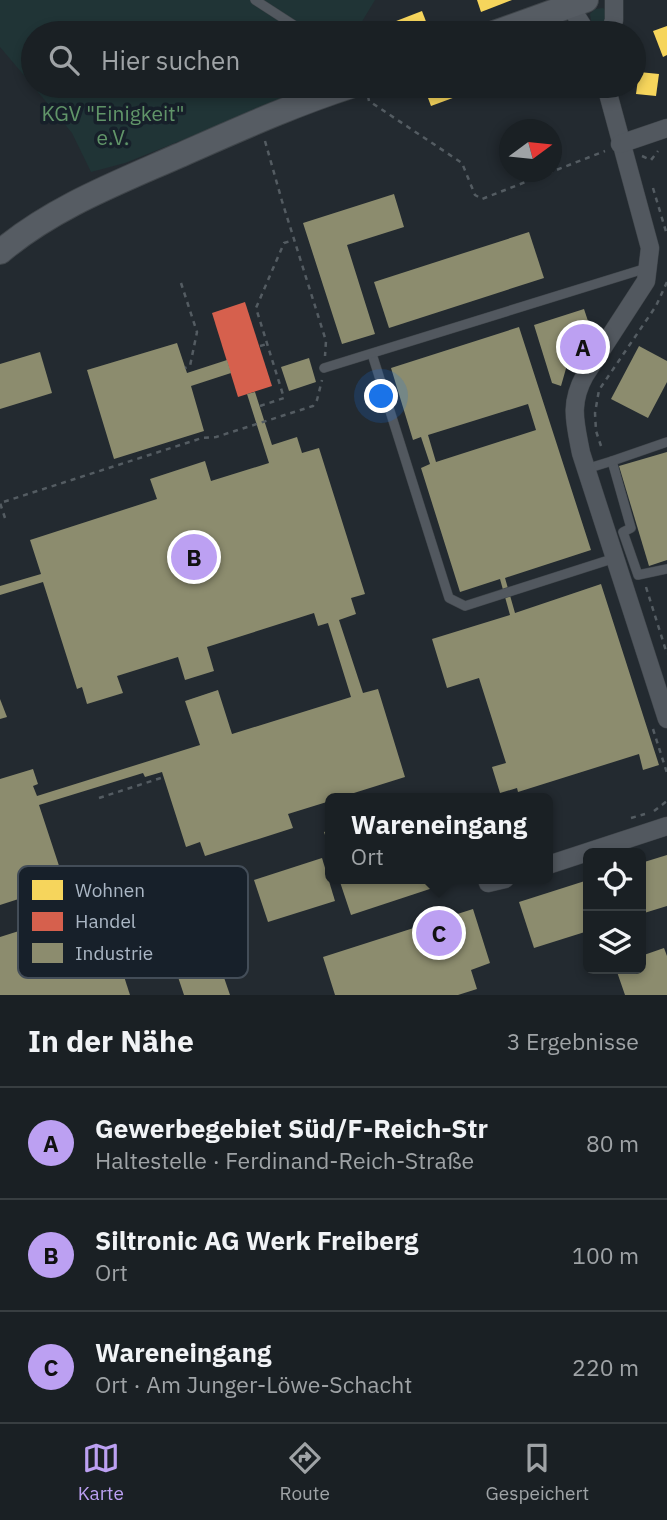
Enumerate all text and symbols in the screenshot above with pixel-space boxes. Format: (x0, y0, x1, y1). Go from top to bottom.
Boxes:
search box (21, 21, 646, 98)
icon: search (45, 41, 83, 79)
text: Hier suchen (101, 43, 240, 77)
park label: KGV "Einigkeit" e.V. (41, 99, 185, 151)
north arrow (499, 119, 562, 182)
pin: A (560, 321, 606, 373)
your location (364, 379, 398, 413)
pin: B (171, 531, 217, 583)
popup (325, 793, 553, 884)
text: Wareneingang (351, 807, 527, 841)
text: Ort (351, 841, 384, 871)
map controls (583, 848, 646, 974)
button: locate (583, 848, 646, 911)
legend (18, 866, 248, 978)
text: Wohnen (75, 878, 145, 902)
pin: C (416, 907, 462, 959)
text: Handel (75, 909, 136, 933)
button: layers (583, 911, 646, 974)
text: Industrie (75, 941, 153, 965)
text: In der Nähe (28, 1021, 194, 1060)
text: 3 Ergebnisse (507, 1026, 639, 1056)
text: Gewerbegebiet Süd/F-Reich-Str (95, 1111, 488, 1145)
text: A (43, 1128, 59, 1158)
text: 80 m (586, 1128, 639, 1158)
text: Haltestelle · Ferdinand-Reich-Straße (95, 1145, 474, 1175)
text: Siltronic AG Werk Freiberg (95, 1223, 418, 1257)
text: B (43, 1240, 59, 1270)
text: 100 m (572, 1240, 639, 1270)
text: Ort (95, 1257, 128, 1287)
text: Wareneingang (95, 1335, 271, 1369)
text: C (44, 1352, 58, 1382)
text: 220 m (572, 1352, 639, 1382)
text: Ort · Am Junger-Löwe-Schacht (95, 1369, 412, 1399)
tab: Karte (78, 1439, 124, 1505)
tab: Route (280, 1439, 330, 1505)
tab: Gespeichert (486, 1439, 589, 1505)

